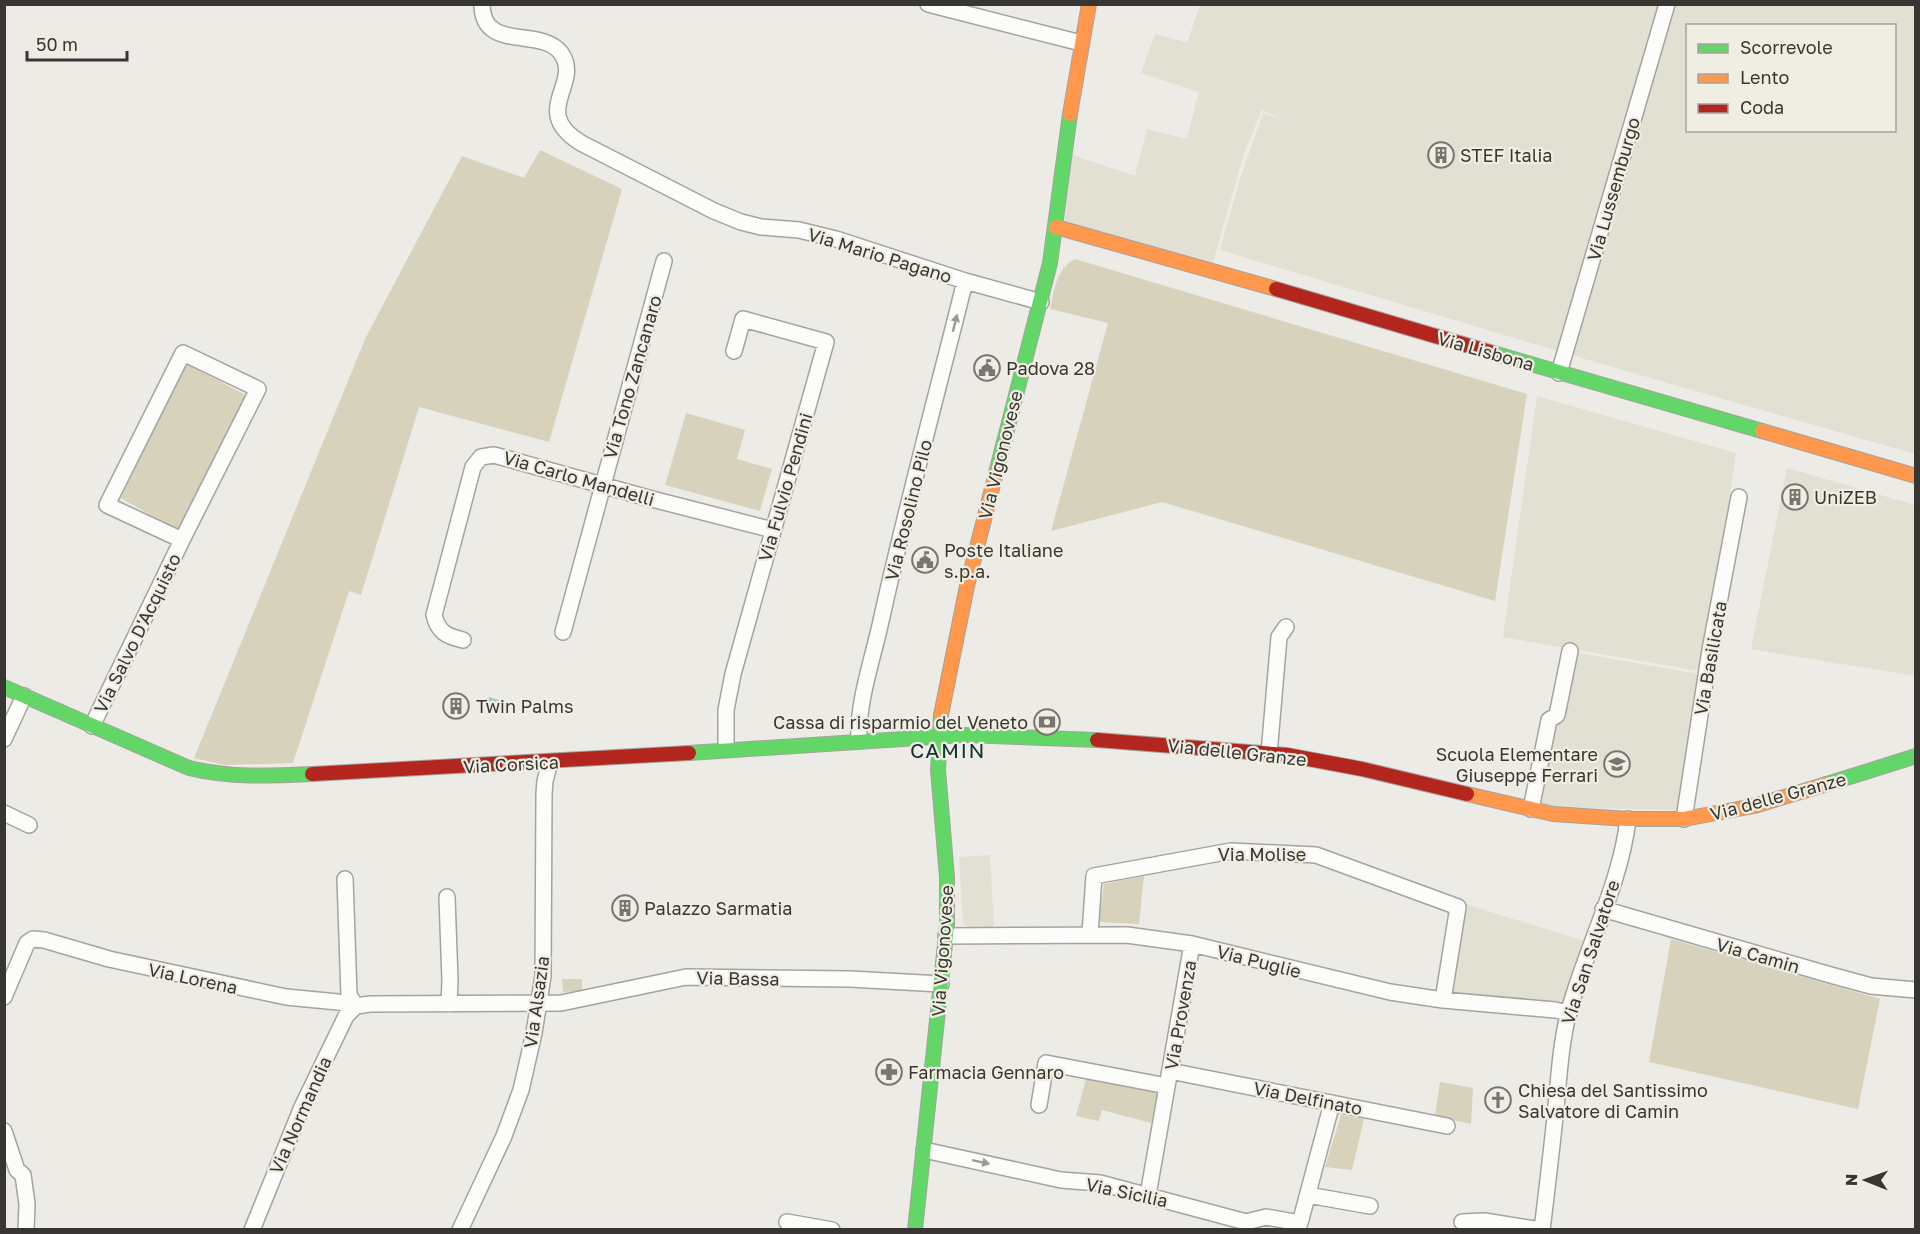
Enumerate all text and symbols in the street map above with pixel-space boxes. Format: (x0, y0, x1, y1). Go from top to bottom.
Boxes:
scale bar (27, 24, 128, 62)
legend (1686, 24, 1896, 132)
text: 50 m (36, 33, 78, 55)
text: Scorrevole (1740, 36, 1833, 58)
text: Lento (1740, 66, 1789, 88)
text: Coda (1740, 96, 1784, 118)
street label: Via Lussemburgo (1582, 115, 1644, 263)
building icon: STEF Italia (1426, 140, 1456, 170)
place label: STEF Italia (1460, 144, 1552, 166)
street label: Via Mario Pagano (805, 223, 955, 287)
street label: Via Tono Zancanaro (598, 293, 666, 461)
one-way arrow (950, 314, 960, 332)
street label: Via Lisbona (1435, 327, 1537, 375)
public building icon: Padova 28 (972, 353, 1002, 383)
place label: Padova 28 (1006, 357, 1095, 379)
street label: Via Vigonovese (973, 388, 1027, 522)
street label: Via Fulvio Pendini (753, 410, 817, 564)
street label: Via Rosolino Pilo (880, 437, 936, 583)
street label: Via Carlo Mandelli (501, 446, 657, 510)
building icon: UniZEB (1780, 482, 1810, 512)
place label: UniZEB (1814, 486, 1877, 508)
place label: Poste Italiane s.p.a. (944, 539, 1063, 582)
public building icon: Poste Italiane s.p.a. (910, 545, 940, 575)
street label: Via Salvo D'Acquisto (89, 550, 185, 716)
street label: Via Basilicata (1689, 599, 1731, 717)
building icon: Twin Palms (441, 691, 471, 721)
place label: Twin Palms (476, 695, 574, 717)
bank icon: Cassa di risparmio del Veneto (1032, 707, 1062, 737)
place label: Cassa di risparmio del Veneto (773, 711, 1028, 733)
street label: Via delle Granze (1166, 734, 1308, 770)
district label: CAMIN (910, 737, 986, 763)
place label: Scuola Elementare Giuseppe Ferrari (1436, 743, 1598, 786)
school or university icon: Scuola Elementare Giuseppe Ferrari (1602, 749, 1632, 779)
street label: Via Corsica (463, 751, 559, 777)
street label: Via delle Granze (1708, 767, 1848, 825)
street label: Via Molise (1218, 843, 1306, 865)
street label: Via San Salvatore (1556, 877, 1624, 1027)
street label: Via Vigonovese (926, 884, 958, 1018)
building icon: Palazzo Sarmatia (610, 893, 640, 923)
place label: Palazzo Sarmatia (644, 897, 792, 919)
street label: Via Camin (1714, 933, 1802, 977)
street label: Via Puglie (1214, 940, 1304, 982)
street label: Via Alsazia (519, 954, 553, 1050)
street label: Via Lorena (146, 958, 240, 998)
street label: Via Provenza (1160, 958, 1200, 1072)
street label: Via Bassa (696, 966, 780, 990)
street label: Via Normandia (264, 1053, 336, 1177)
pharmacy icon: Farmacia Gennaro (874, 1057, 904, 1087)
place label: Farmacia Gennaro (908, 1061, 1064, 1083)
street label: Via Delfinato (1252, 1077, 1364, 1119)
place label: Chiesa del Santissimo Salvatore di Camin (1518, 1079, 1708, 1122)
church icon: Chiesa del Santissimo Salvatore di Camin (1483, 1085, 1513, 1115)
north arrow (1836, 1150, 1896, 1210)
one-way arrow (972, 1158, 991, 1167)
street label: Via Sicilia (1084, 1173, 1170, 1211)
text: N (1841, 1173, 1861, 1186)

